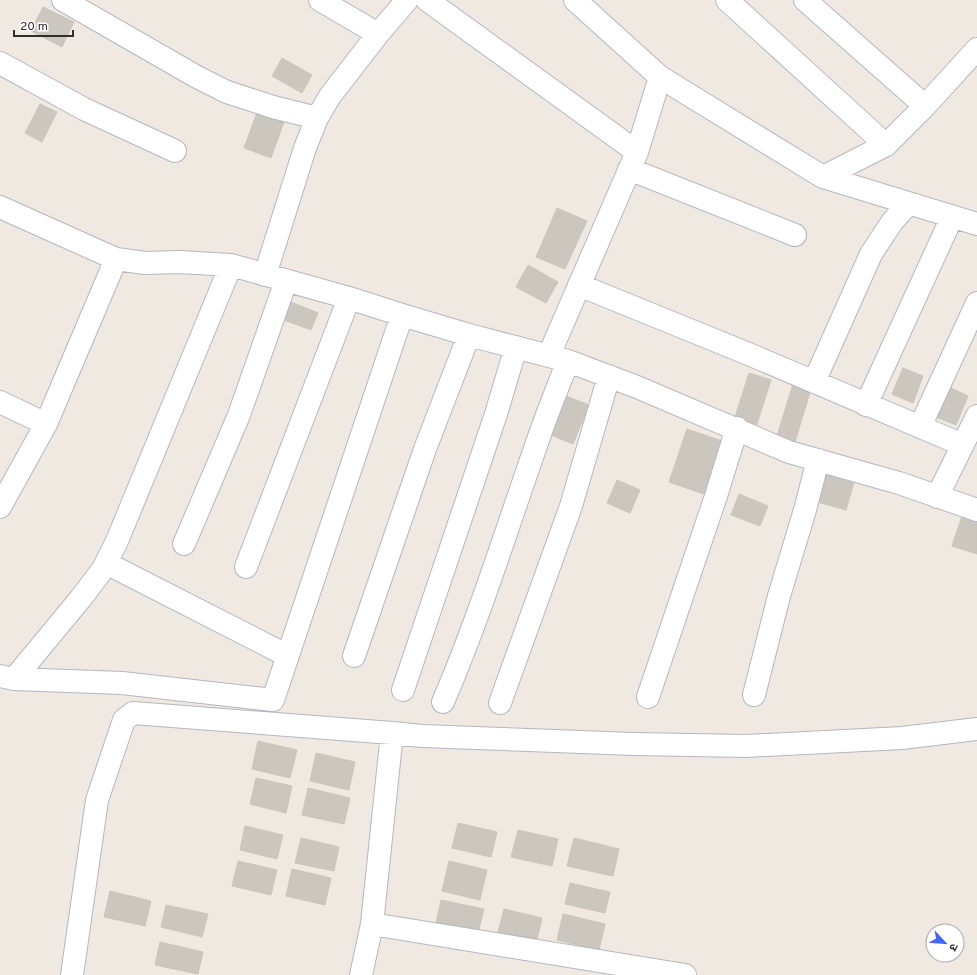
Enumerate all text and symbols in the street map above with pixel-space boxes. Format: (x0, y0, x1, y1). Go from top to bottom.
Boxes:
scale bar (14, 12, 73, 38)
text: 20 m (20, 19, 48, 35)
north arrow (925, 923, 965, 963)
text: उ (945, 941, 961, 953)

